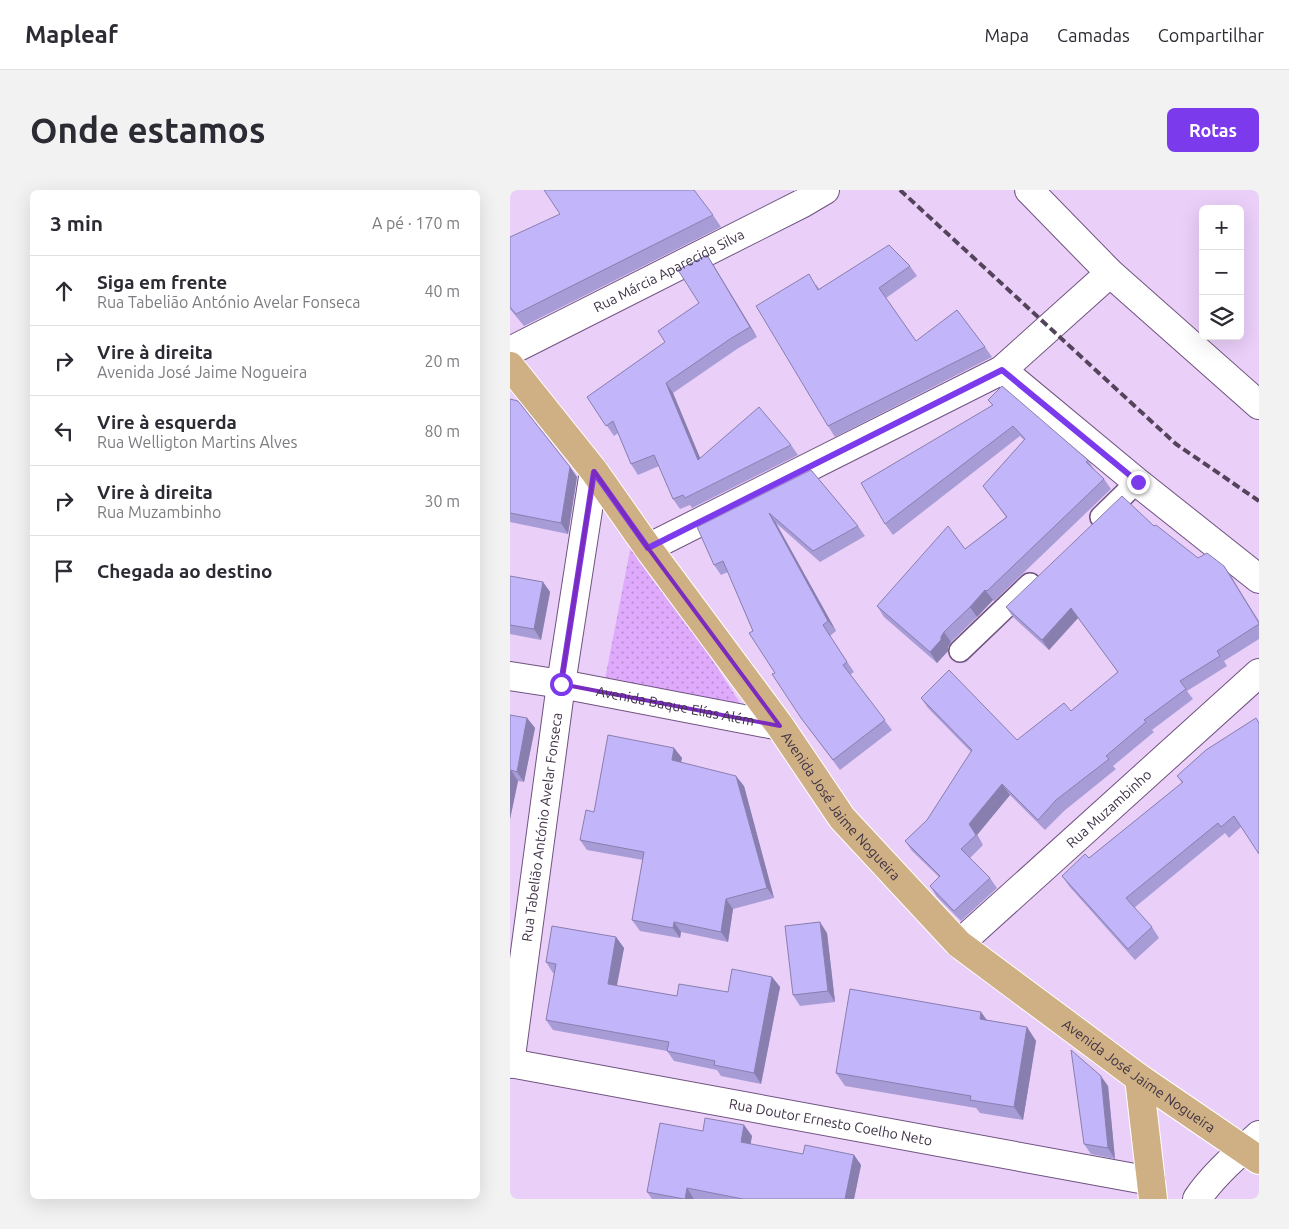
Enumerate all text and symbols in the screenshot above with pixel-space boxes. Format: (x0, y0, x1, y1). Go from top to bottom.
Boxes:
text: Mapleaf (25, 21, 118, 48)
text: Mapa (984, 25, 1029, 45)
text: Camadas (1057, 25, 1130, 45)
text: Compartilhar (1158, 25, 1264, 45)
button: Rotas (1167, 108, 1259, 152)
text: Onde estamos (30, 110, 265, 150)
map controls (1199, 205, 1244, 340)
button: + (1199, 205, 1244, 250)
text: 3 min (50, 211, 103, 235)
text: A pé · 170 m (372, 214, 460, 232)
street label: Rua Márcia Aparecida Silva (591, 226, 747, 315)
button: − (1199, 250, 1244, 295)
text: Siga em frente (97, 271, 227, 293)
icon: ahead (50, 277, 78, 305)
text: 40 m (424, 282, 460, 300)
text: Rua Tabelião António Avelar Fonseca (97, 293, 360, 311)
button: layers (1199, 295, 1244, 340)
text: Vire à direita (97, 341, 213, 363)
icon: right (50, 347, 78, 375)
text: 20 m (424, 352, 460, 370)
text: Avenida José Jaime Nogueira (97, 363, 307, 381)
text: Vire à esquerda (97, 411, 237, 433)
icon: left (50, 417, 78, 445)
text: 80 m (424, 422, 460, 440)
text: Rua Welligton Martins Alves (97, 433, 298, 451)
route end (1127, 471, 1150, 494)
text: Vire à direita (97, 481, 213, 503)
icon: right (50, 487, 78, 515)
text: 30 m (424, 492, 460, 510)
text: Rua Muzambinho (97, 503, 221, 521)
icon: arrive (50, 557, 78, 585)
text: Chegada ao destino (97, 560, 273, 582)
route start (550, 673, 573, 696)
street label: Avenida Baque Elías Além (595, 683, 756, 729)
street label: Rua Tabelião António Avelar Fonseca (519, 712, 565, 943)
street label: Avenida José Jaime Nogueira (778, 729, 904, 884)
street label: Rua Muzambinho (1063, 766, 1155, 851)
street label: Avenida José Jaime Nogueira (1059, 1016, 1218, 1136)
street label: Rua Doutor Ernesto Coelho Neto (728, 1095, 934, 1149)

